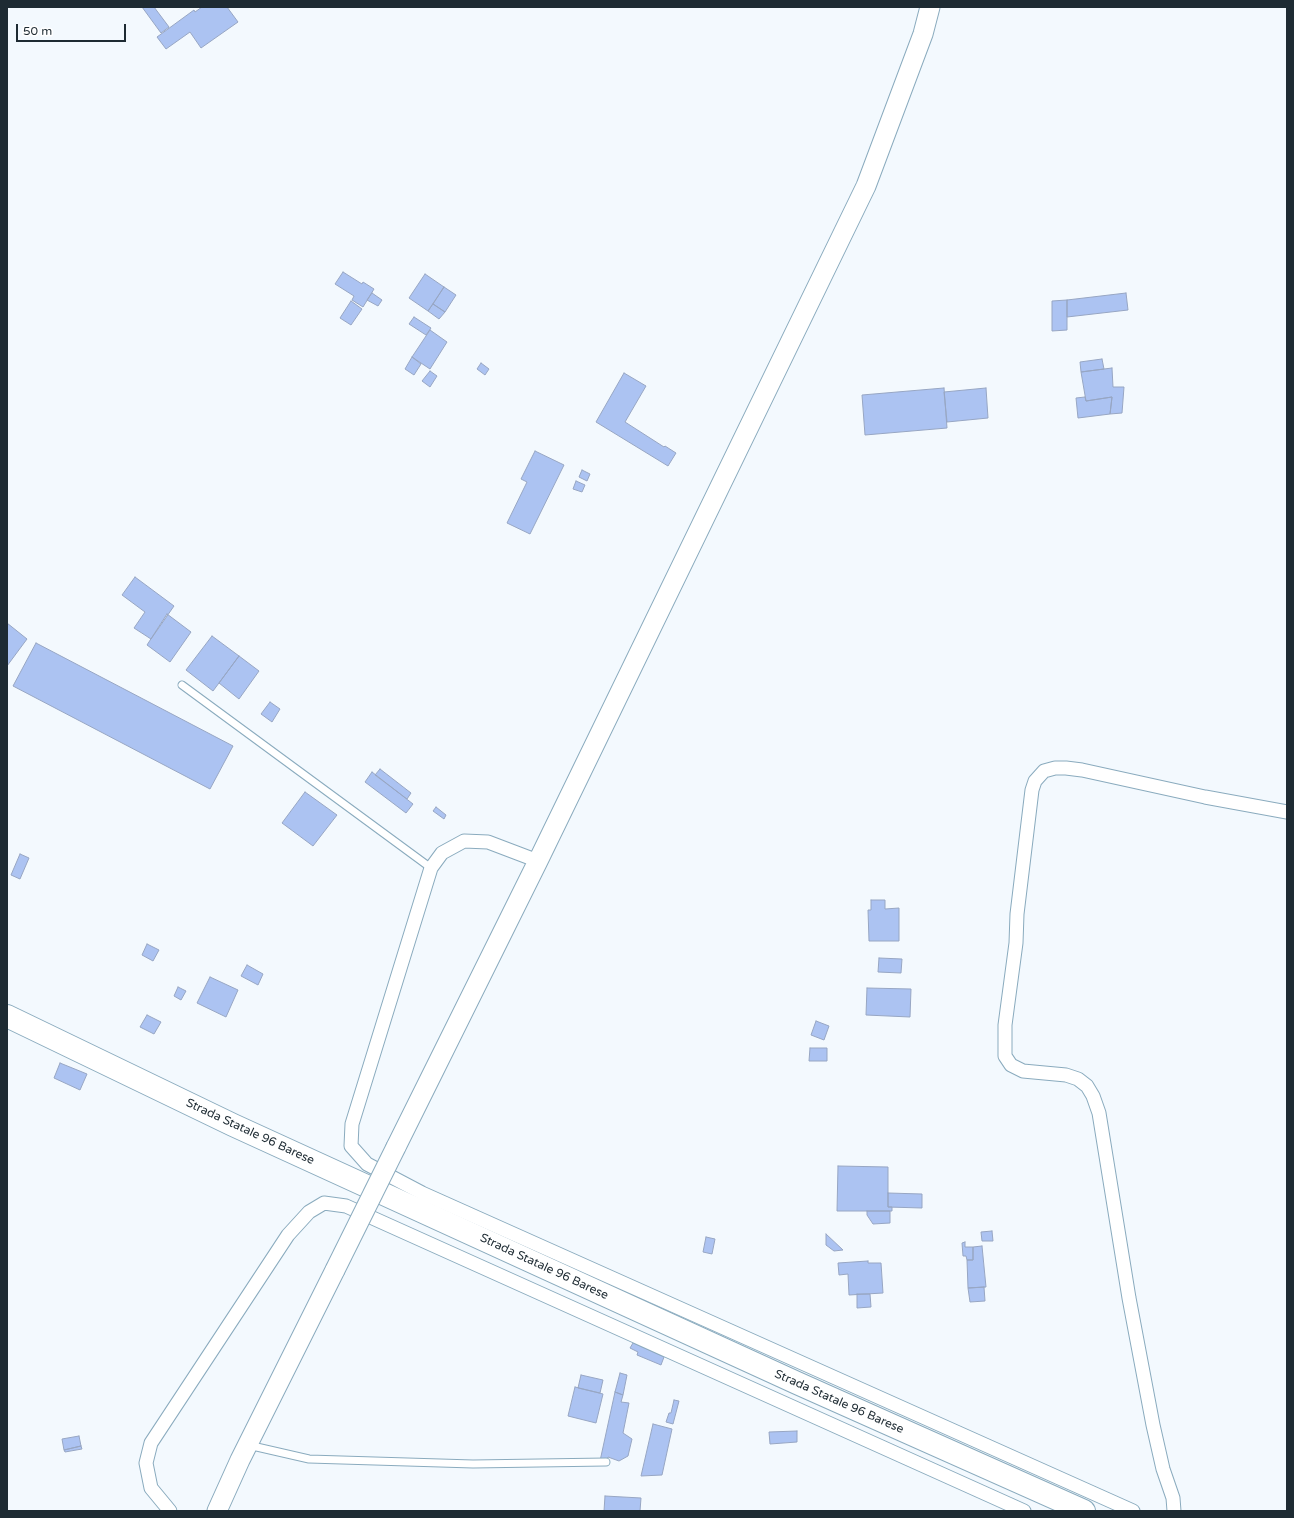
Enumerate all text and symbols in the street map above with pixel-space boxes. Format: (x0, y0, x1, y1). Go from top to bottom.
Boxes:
scale bar (18, 16, 128, 42)
text: 50 m (23, 24, 52, 38)
street label: Strada Statale 96 Barese (183, 1096, 317, 1168)
street label: Strada Statale 96 Barese (477, 1231, 611, 1303)
street label: Strada Statale 96 Barese (772, 1367, 906, 1437)

